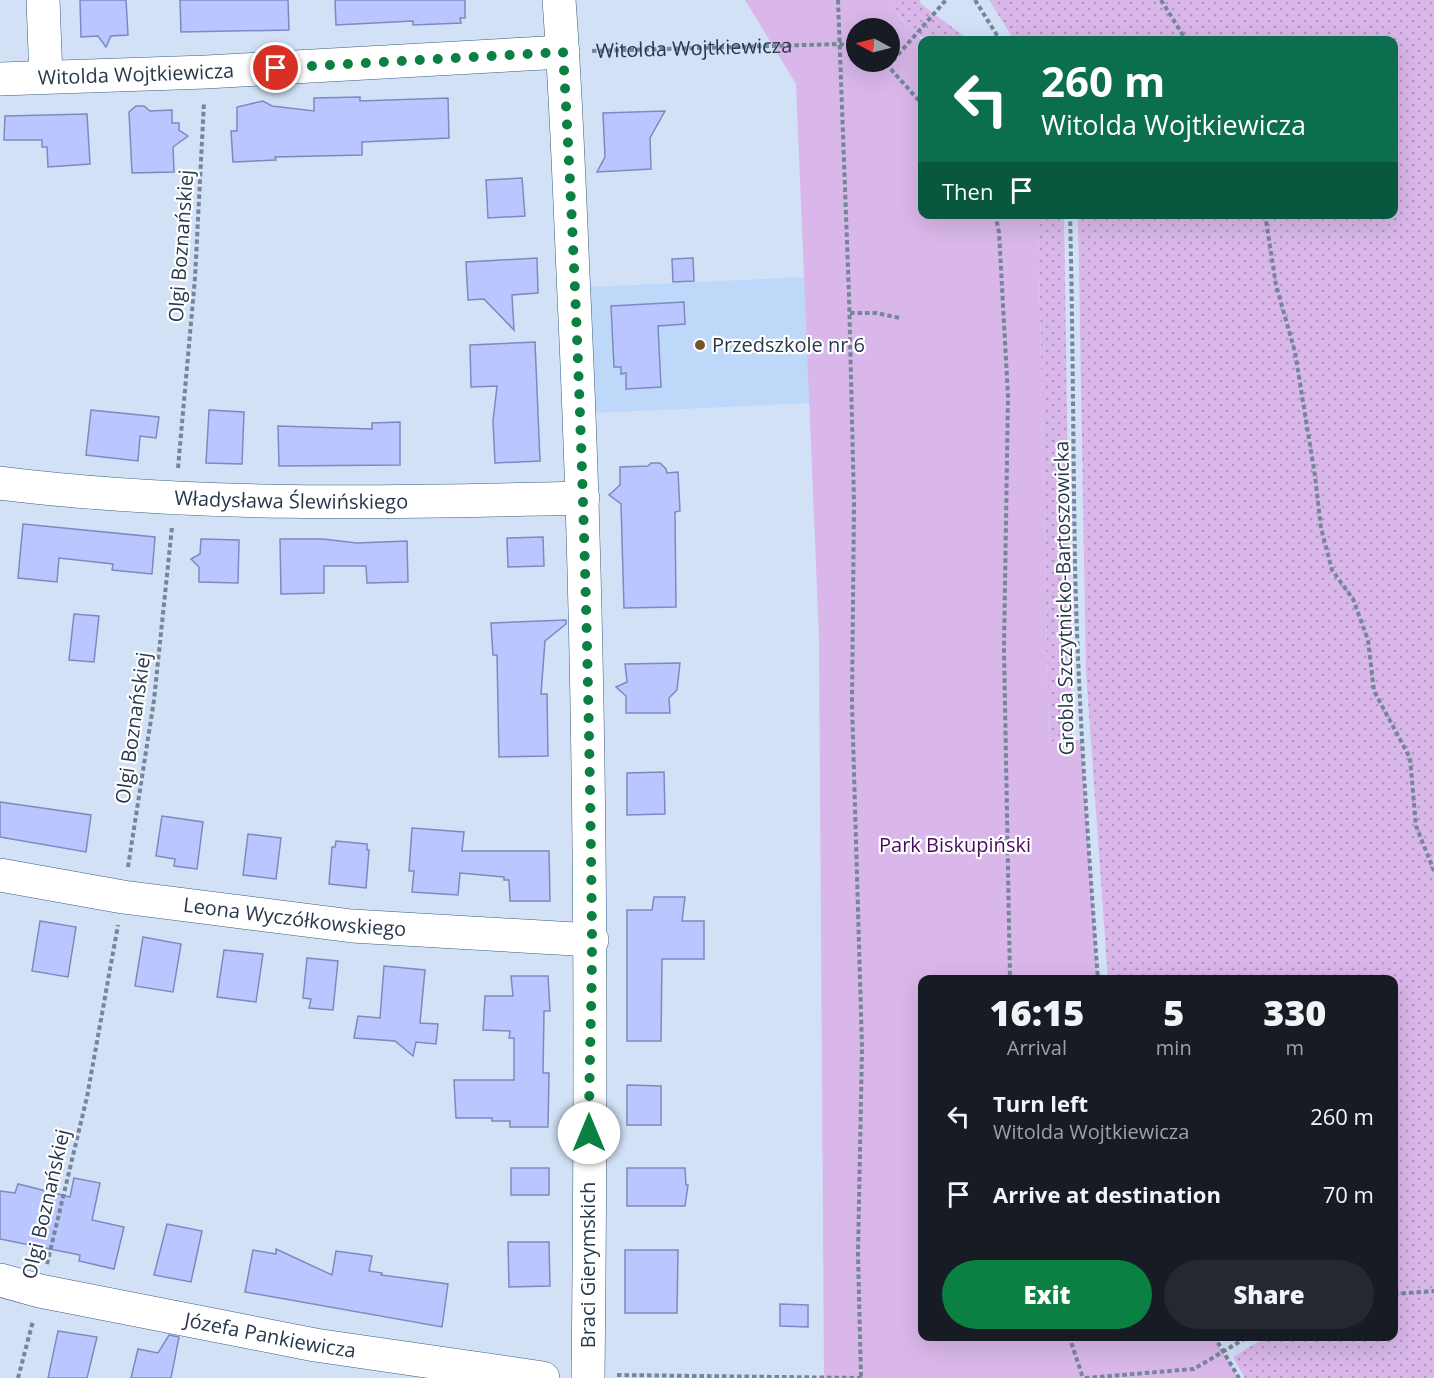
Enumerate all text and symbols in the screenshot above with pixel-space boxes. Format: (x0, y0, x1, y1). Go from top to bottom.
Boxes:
north arrow (846, 18, 900, 72)
map controls (846, 18, 900, 72)
street label: Witolda Wojtkiewicza (595, 31, 793, 64)
pin (250, 42, 301, 93)
icon: arrive (259, 51, 292, 84)
text: 260 m (1041, 52, 1165, 109)
street label: Witolda Wojtkiewicza (37, 56, 235, 91)
icon: left (942, 60, 1020, 138)
text: Witolda Wojtkiewicza (1041, 106, 1306, 143)
street label: Olgi Boznańskiej (162, 169, 199, 323)
icon: arrive (1005, 174, 1038, 207)
text: Then (942, 176, 993, 206)
place label: Przedszkole nr 6 (712, 331, 865, 358)
marker: Przedszkole nr 6 (693, 338, 707, 352)
street label: Grobla Szczytnicko-Bartoszowicka (1047, 440, 1080, 756)
street label: Władysława Ślewińskiego (174, 484, 408, 515)
street label: Olgi Boznańskiej (108, 650, 157, 806)
park label: Park Biskupiński (879, 831, 1031, 858)
street label: Leona Wyczółkowskiego (182, 891, 407, 942)
text: 16:15 (990, 988, 1084, 1037)
text: 5 (1163, 988, 1184, 1037)
text: 330 (1263, 988, 1326, 1037)
text: Arrival (1007, 1034, 1067, 1061)
text: min (1156, 1034, 1192, 1061)
text: m (1286, 1034, 1304, 1061)
text: Turn left (993, 1088, 1088, 1118)
icon: left (942, 1100, 975, 1133)
position arrow (557, 1101, 621, 1165)
text: 260 m (1310, 1101, 1374, 1131)
text: Witolda Wojtkiewicza (993, 1118, 1189, 1145)
street label: Olgi Boznańskiej (15, 1126, 76, 1281)
icon: arrive (942, 1178, 975, 1211)
text: Arrive at destination (993, 1179, 1221, 1209)
text: 70 m (1323, 1179, 1374, 1209)
street label: Braci Gierymskich (574, 1182, 601, 1348)
button: Exit (942, 1260, 1152, 1329)
button: Share (1164, 1260, 1374, 1329)
street label: Józefa Pankiewicza (180, 1305, 358, 1364)

